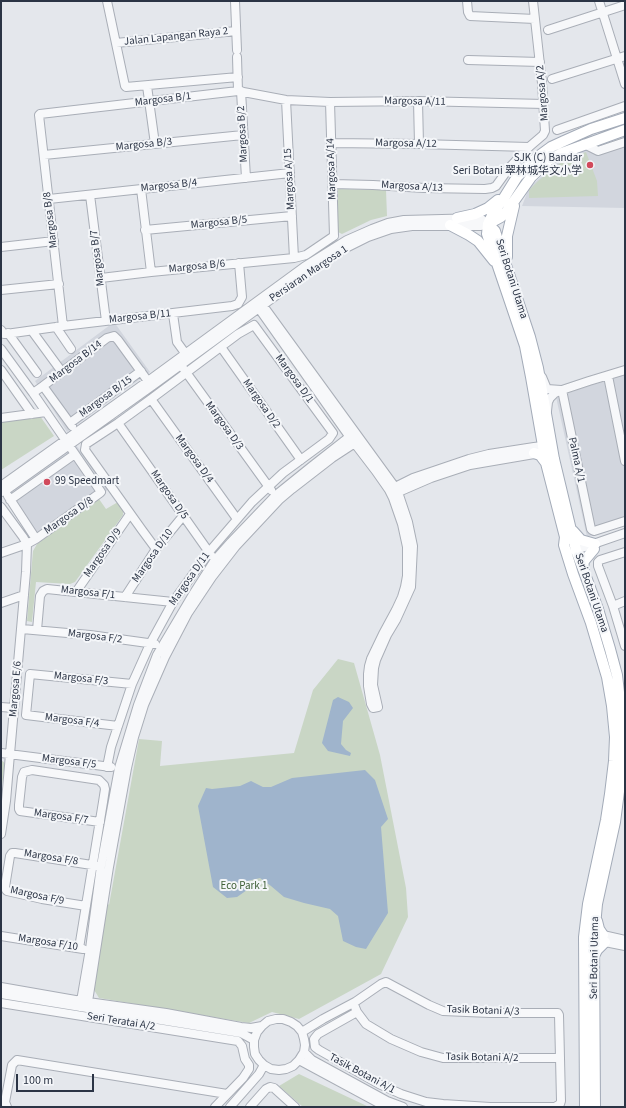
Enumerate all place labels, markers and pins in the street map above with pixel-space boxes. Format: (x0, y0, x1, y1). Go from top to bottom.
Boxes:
place label: SJK (C) Bandar Seri Botani 翠林城华文小学 (453, 152, 582, 178)
marker: SJK (C) Bandar Seri Botani 翠林城华文小学 (585, 160, 595, 170)
place label: 99 Speedmart (55, 475, 119, 489)
marker: 99 Speedmart (42, 477, 52, 487)

